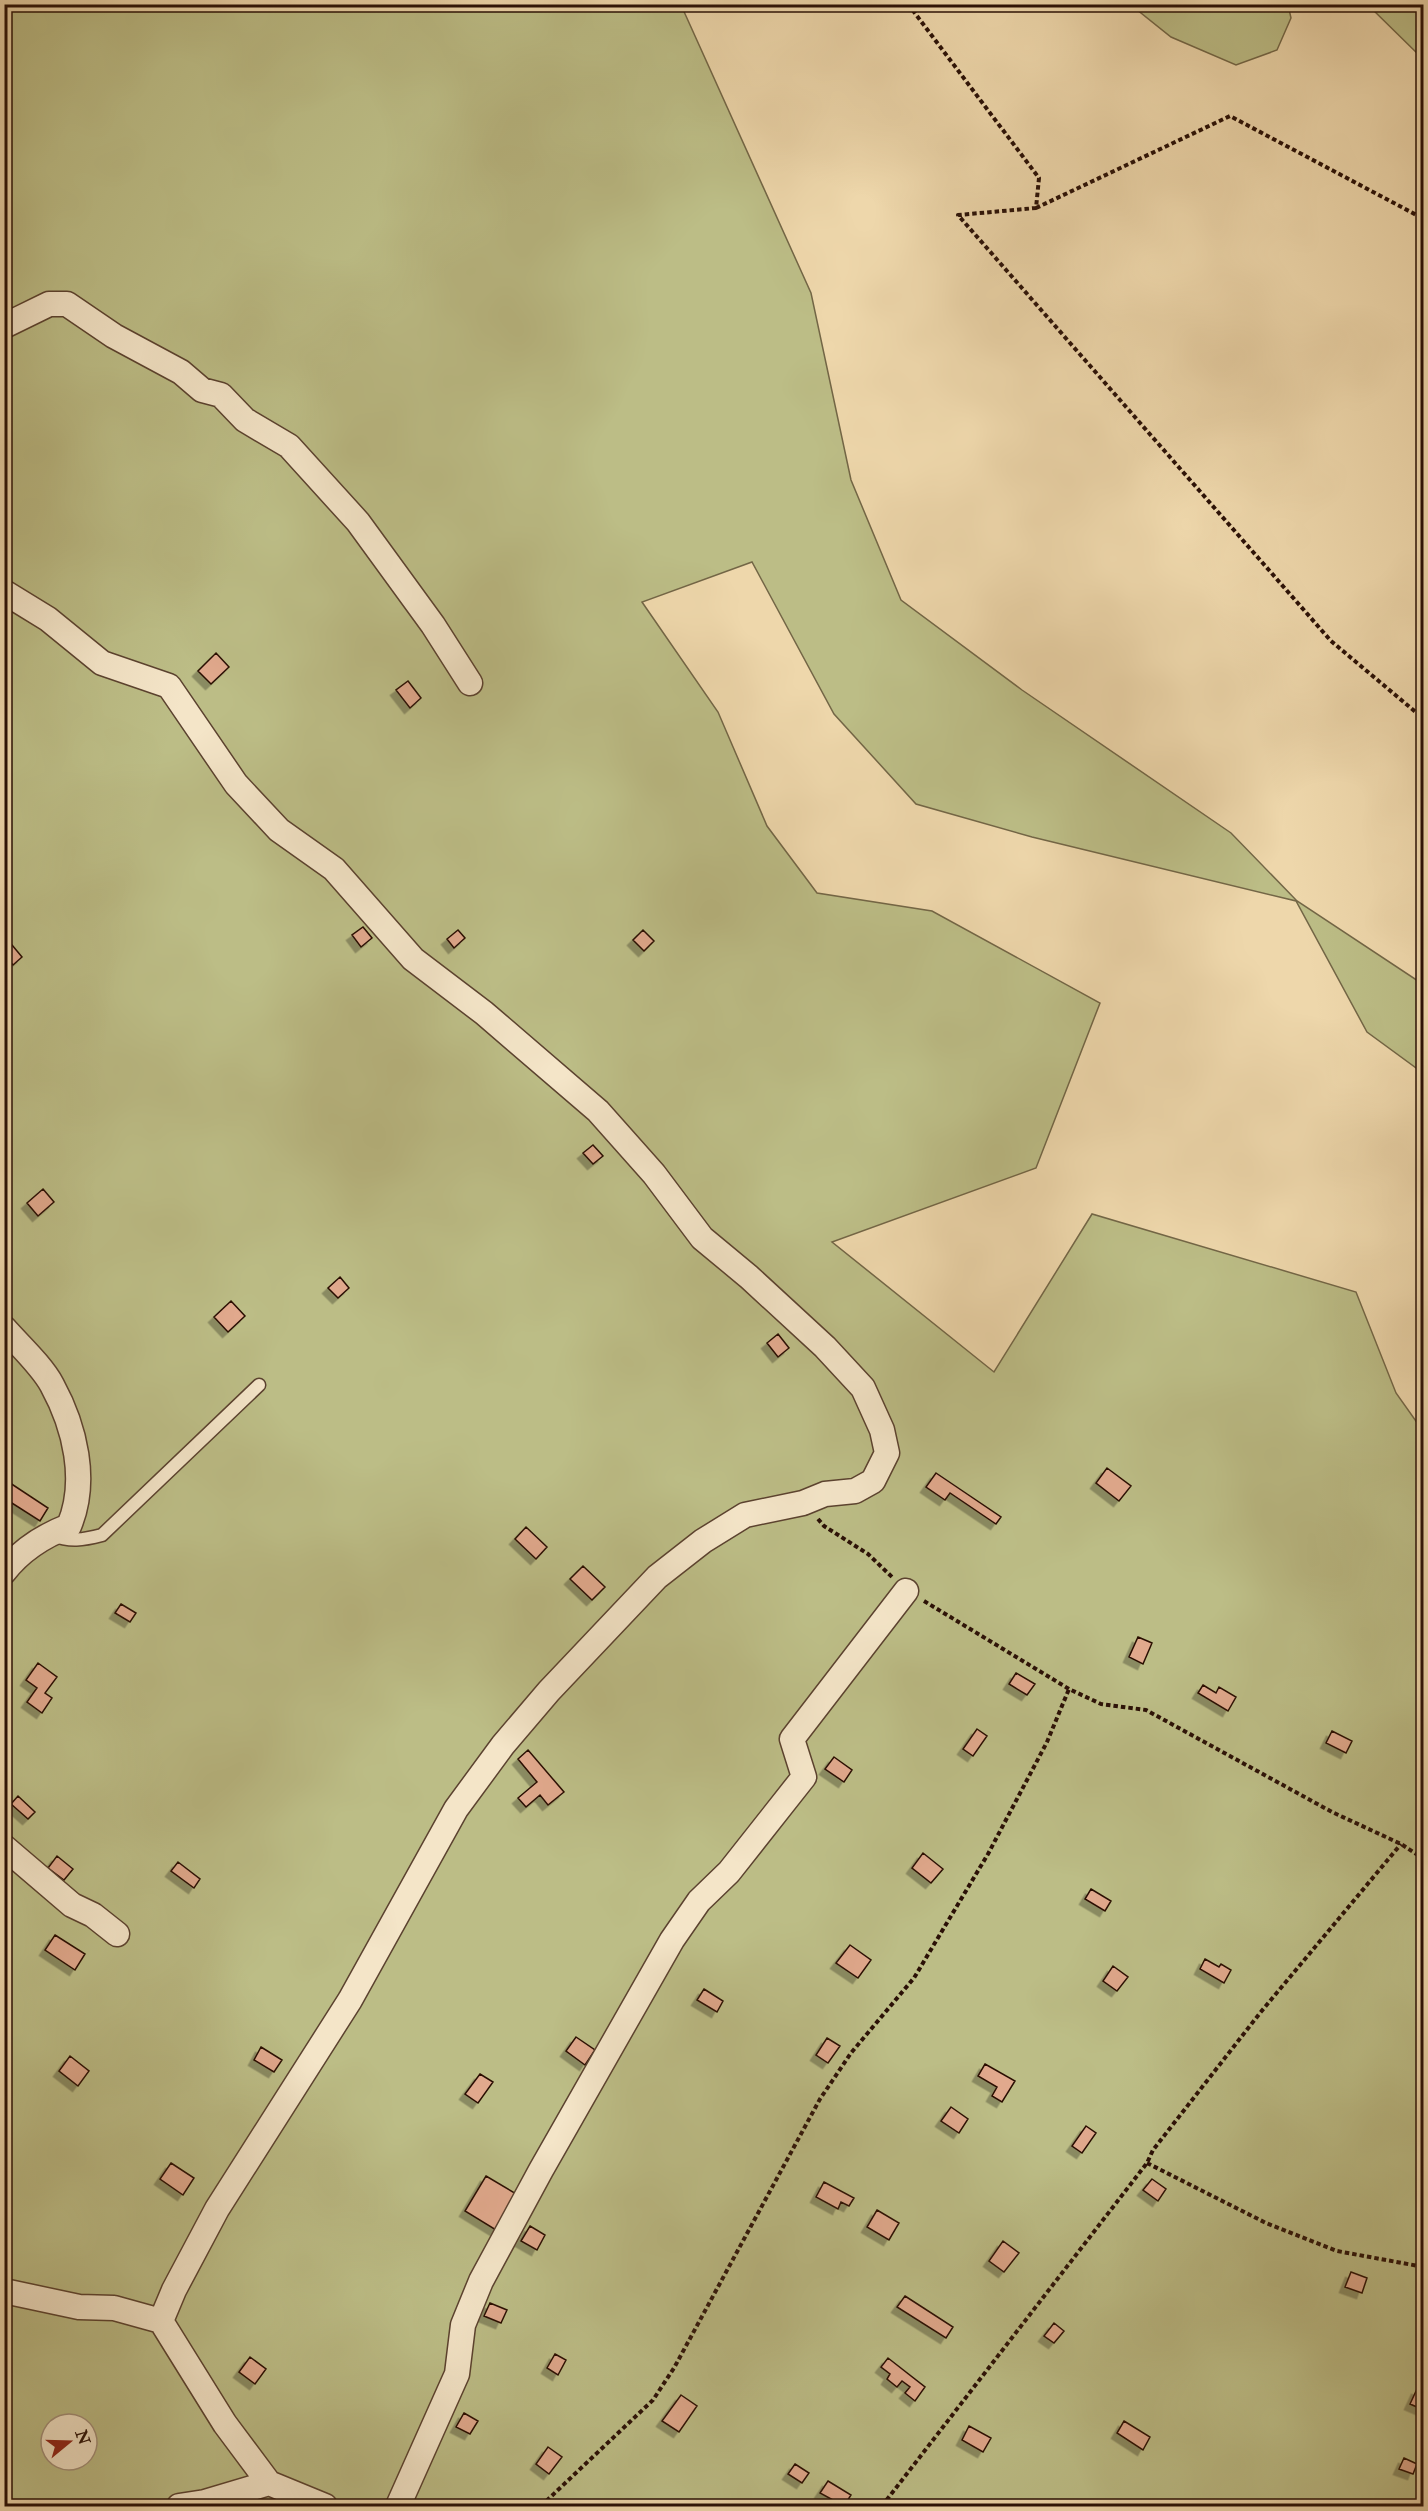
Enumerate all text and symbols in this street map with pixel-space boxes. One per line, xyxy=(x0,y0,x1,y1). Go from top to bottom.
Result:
north arrow xyxy=(39,2412,99,2472)
text: N xyxy=(70,2426,94,2448)

